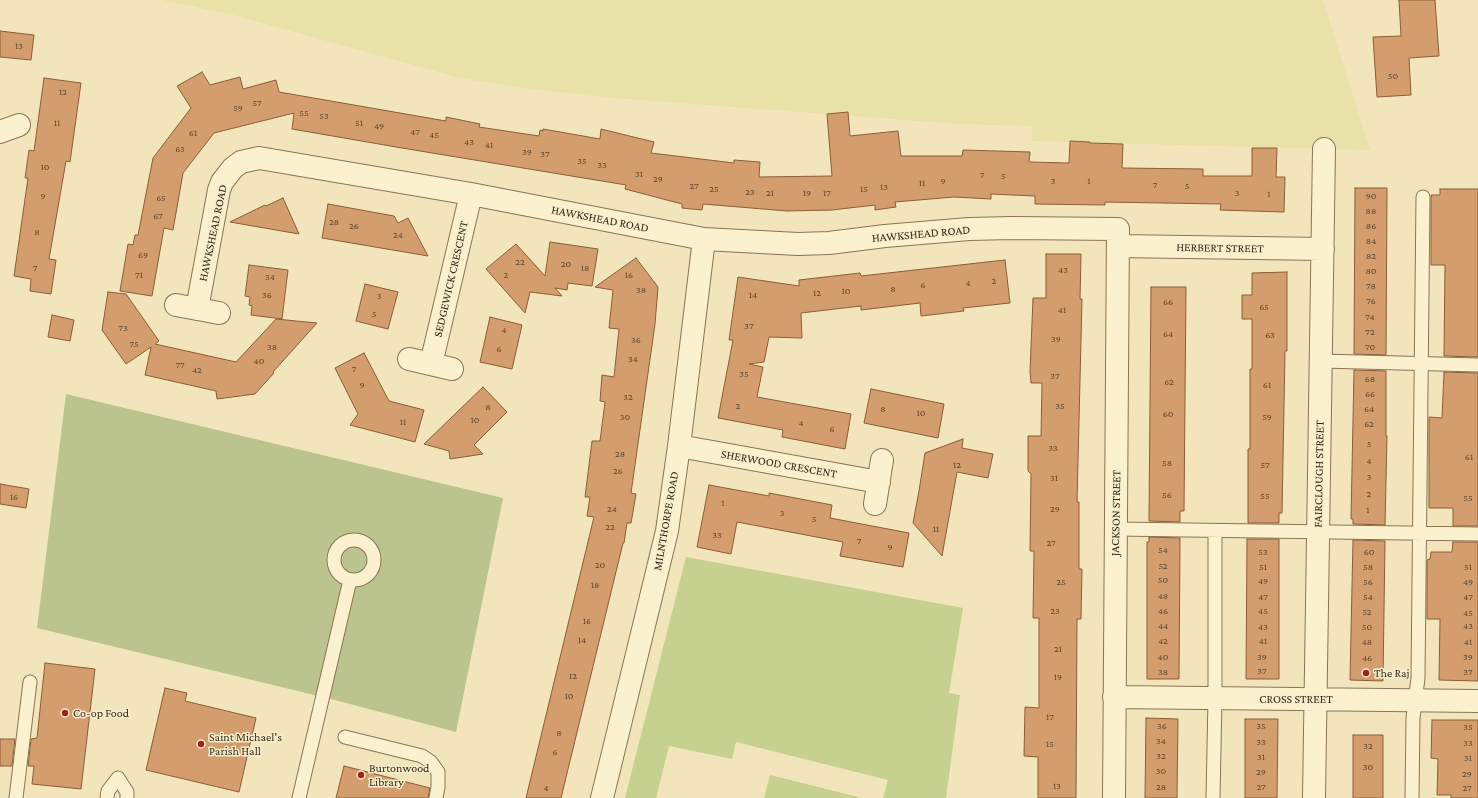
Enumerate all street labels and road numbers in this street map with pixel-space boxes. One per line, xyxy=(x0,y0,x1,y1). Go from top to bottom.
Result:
street label: HAWKSHEAD ROAD xyxy=(196,183,230,283)
street label: HAWKSHEAD ROAD xyxy=(550,203,650,235)
street label: SEDGEWICK CRESCENT xyxy=(431,220,471,338)
street label: HAWKSHEAD ROAD xyxy=(871,223,971,245)
street label: HERBERT STREET xyxy=(1176,240,1264,256)
street label: FAIRCLOUGH STREET xyxy=(1311,420,1327,528)
street label: SHERWOOD CRESCENT xyxy=(720,447,838,481)
street label: MILNTHORPE ROAD xyxy=(650,470,682,572)
street label: JACKSON STREET xyxy=(1108,470,1124,556)
street label: CROSS STREET xyxy=(1259,692,1333,706)

